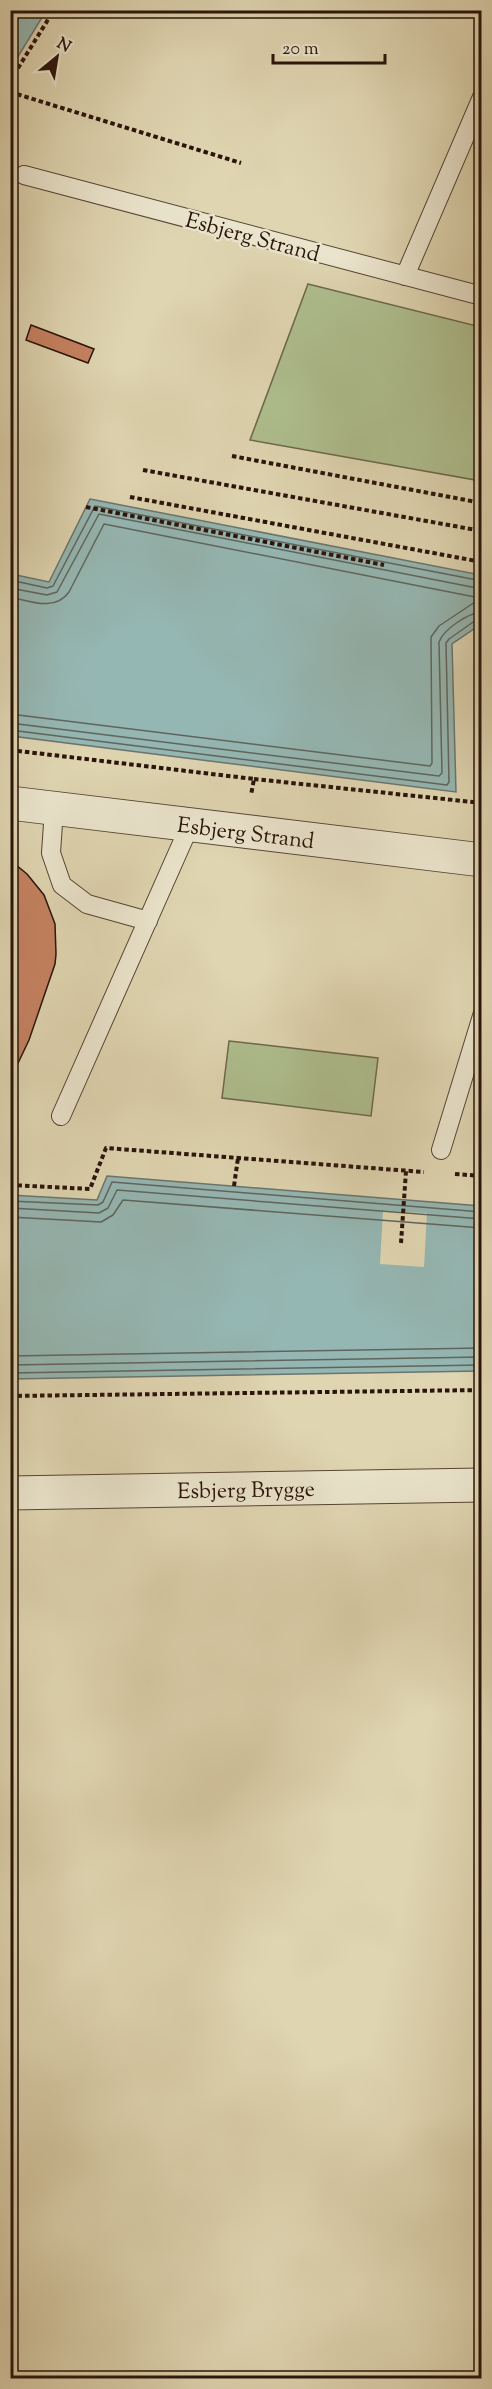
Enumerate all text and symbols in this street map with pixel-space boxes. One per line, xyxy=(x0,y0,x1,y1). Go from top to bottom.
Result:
north arrow xyxy=(27,27,87,87)
scale bar xyxy=(273,27,386,65)
text: N xyxy=(52,33,75,59)
text: 20 m xyxy=(282,37,319,63)
street label: Esbjerg Strand xyxy=(181,206,323,272)
street label: Esbjerg Strand xyxy=(175,811,316,859)
street label: Esbjerg Brygge xyxy=(177,1475,315,1509)

